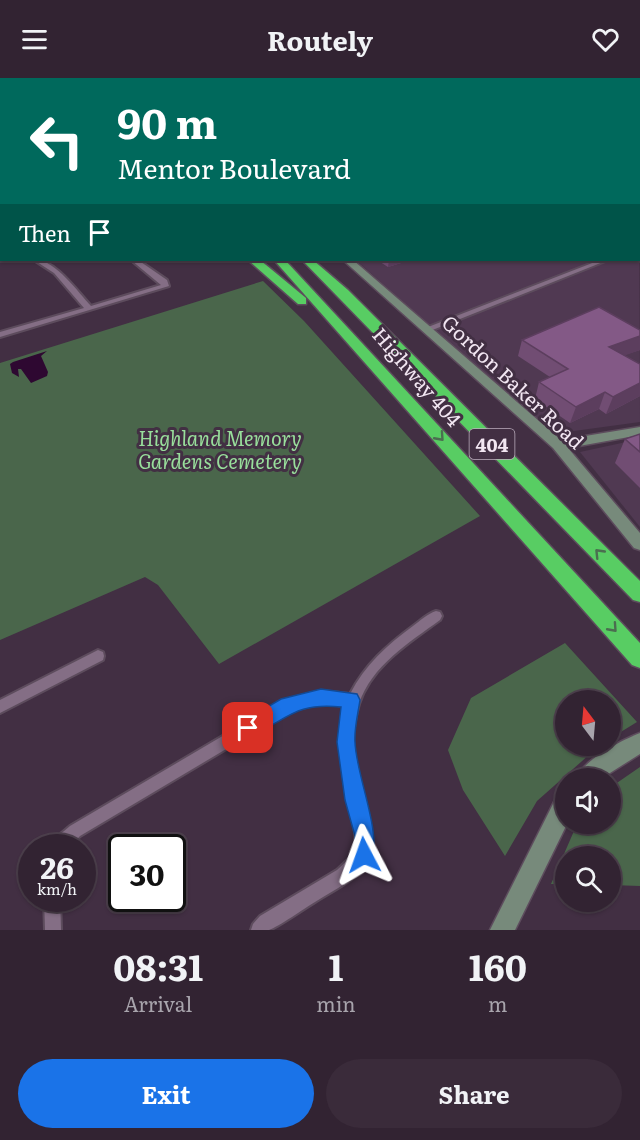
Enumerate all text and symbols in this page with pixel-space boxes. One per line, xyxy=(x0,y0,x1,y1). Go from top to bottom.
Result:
text: Routely xyxy=(267,19,373,59)
icon: menu xyxy=(18,23,51,56)
icon: heart xyxy=(589,23,622,56)
text: 90 m xyxy=(117,90,217,152)
icon: left xyxy=(18,102,96,180)
text: Mentor Boulevard xyxy=(117,147,351,187)
text: Then xyxy=(18,216,71,249)
icon: arrive xyxy=(83,216,116,249)
street label: Gordon Baker Road xyxy=(436,307,592,455)
street label: Highway 404 xyxy=(366,320,470,432)
park label: Highland Memory Gardens Cemetery xyxy=(138,422,302,475)
road number: 404 xyxy=(470,429,514,459)
one-way arrow xyxy=(433,431,444,441)
one-way arrow xyxy=(595,549,606,559)
one-way arrow xyxy=(606,622,617,632)
north arrow xyxy=(555,690,621,756)
map controls xyxy=(555,690,621,912)
pin xyxy=(222,702,273,753)
icon: arrive xyxy=(231,711,264,744)
button: sound xyxy=(555,768,621,834)
position arrow xyxy=(332,823,396,887)
speed limit sign: 30 xyxy=(108,834,186,912)
text: 26 xyxy=(40,844,74,888)
button: search xyxy=(555,846,621,912)
text: km/h xyxy=(37,877,77,900)
text: 08:31 xyxy=(113,939,203,992)
text: 1 xyxy=(328,939,343,992)
text: 160 xyxy=(469,939,527,992)
text: Arrival xyxy=(124,988,192,1018)
text: min xyxy=(316,988,356,1018)
text: m xyxy=(488,988,507,1018)
button: Exit xyxy=(18,1059,314,1128)
button: Share xyxy=(326,1059,622,1128)

